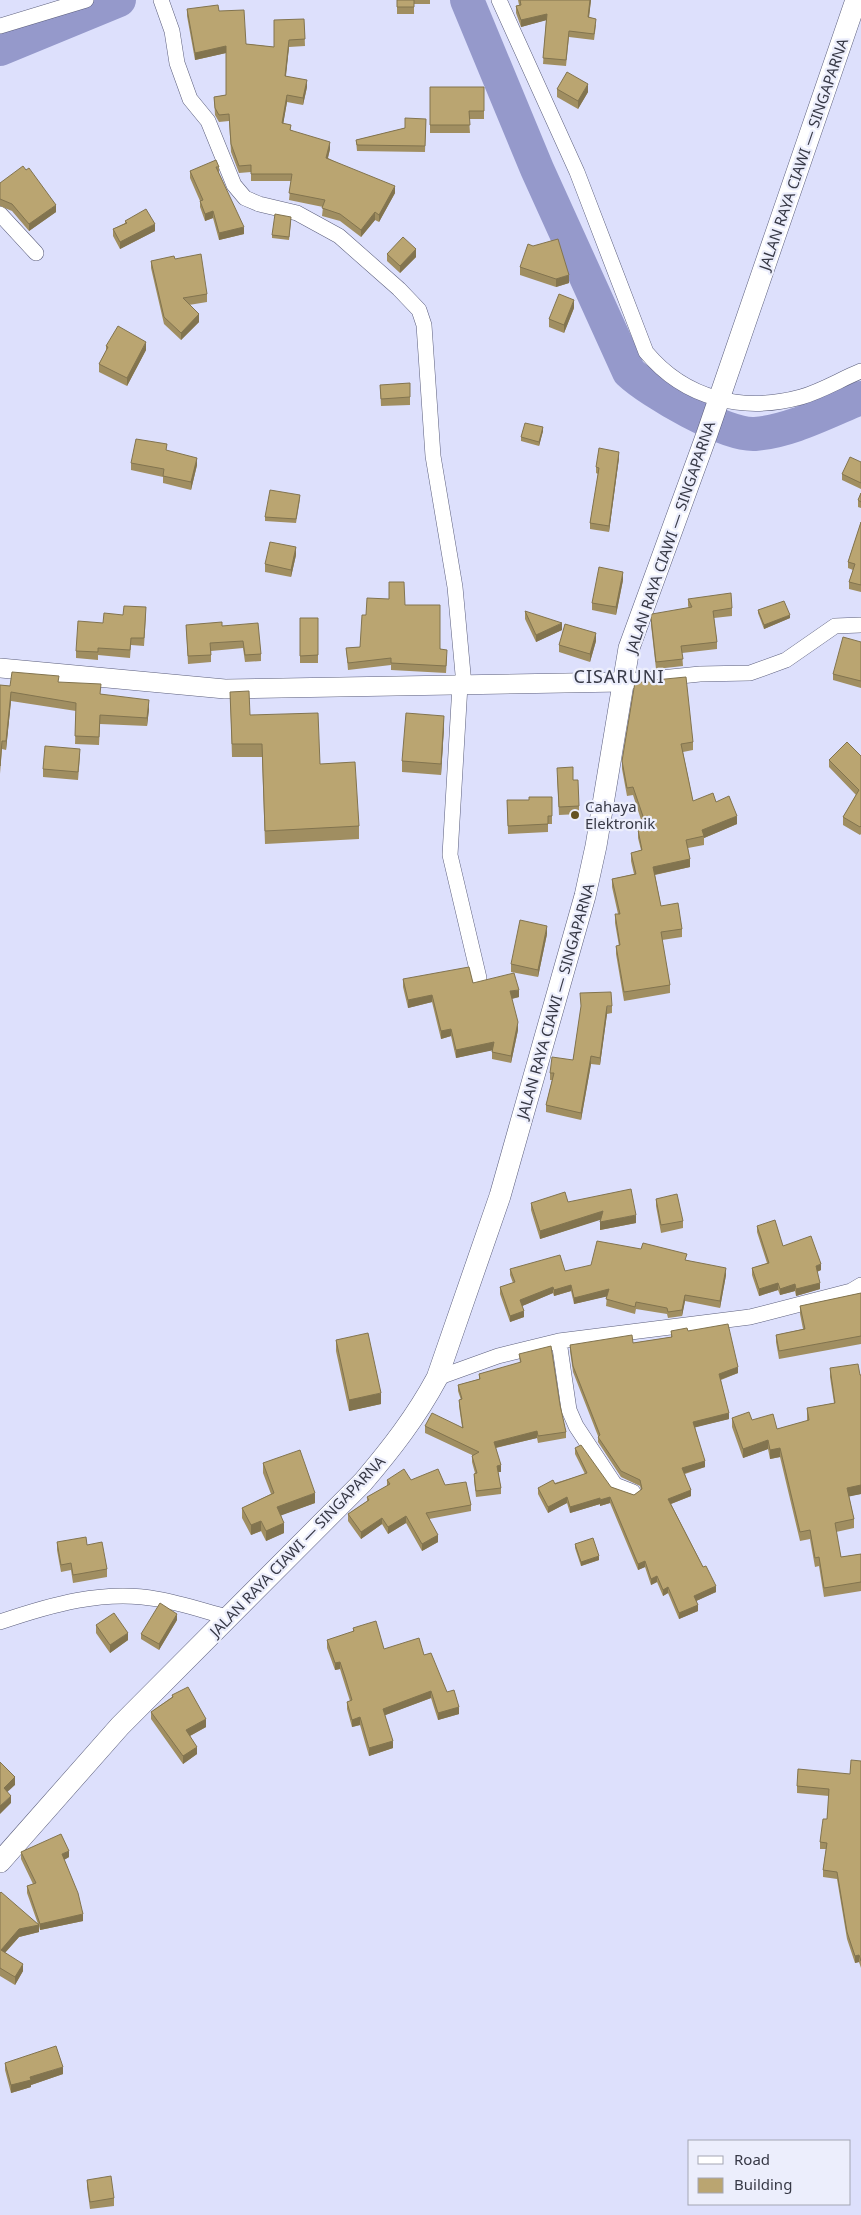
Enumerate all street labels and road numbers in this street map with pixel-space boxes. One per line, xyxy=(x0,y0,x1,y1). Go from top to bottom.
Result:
street label: JALAN RAYA CIAWI — SINGAPARNA xyxy=(753,35,852,275)
street label: JALAN RAYA CIAWI — SINGAPARNA xyxy=(620,418,719,658)
street label: JALAN RAYA CIAWI — SINGAPARNA xyxy=(511,880,598,1123)
street label: JALAN RAYA CIAWI — SINGAPARNA xyxy=(204,1451,389,1642)

